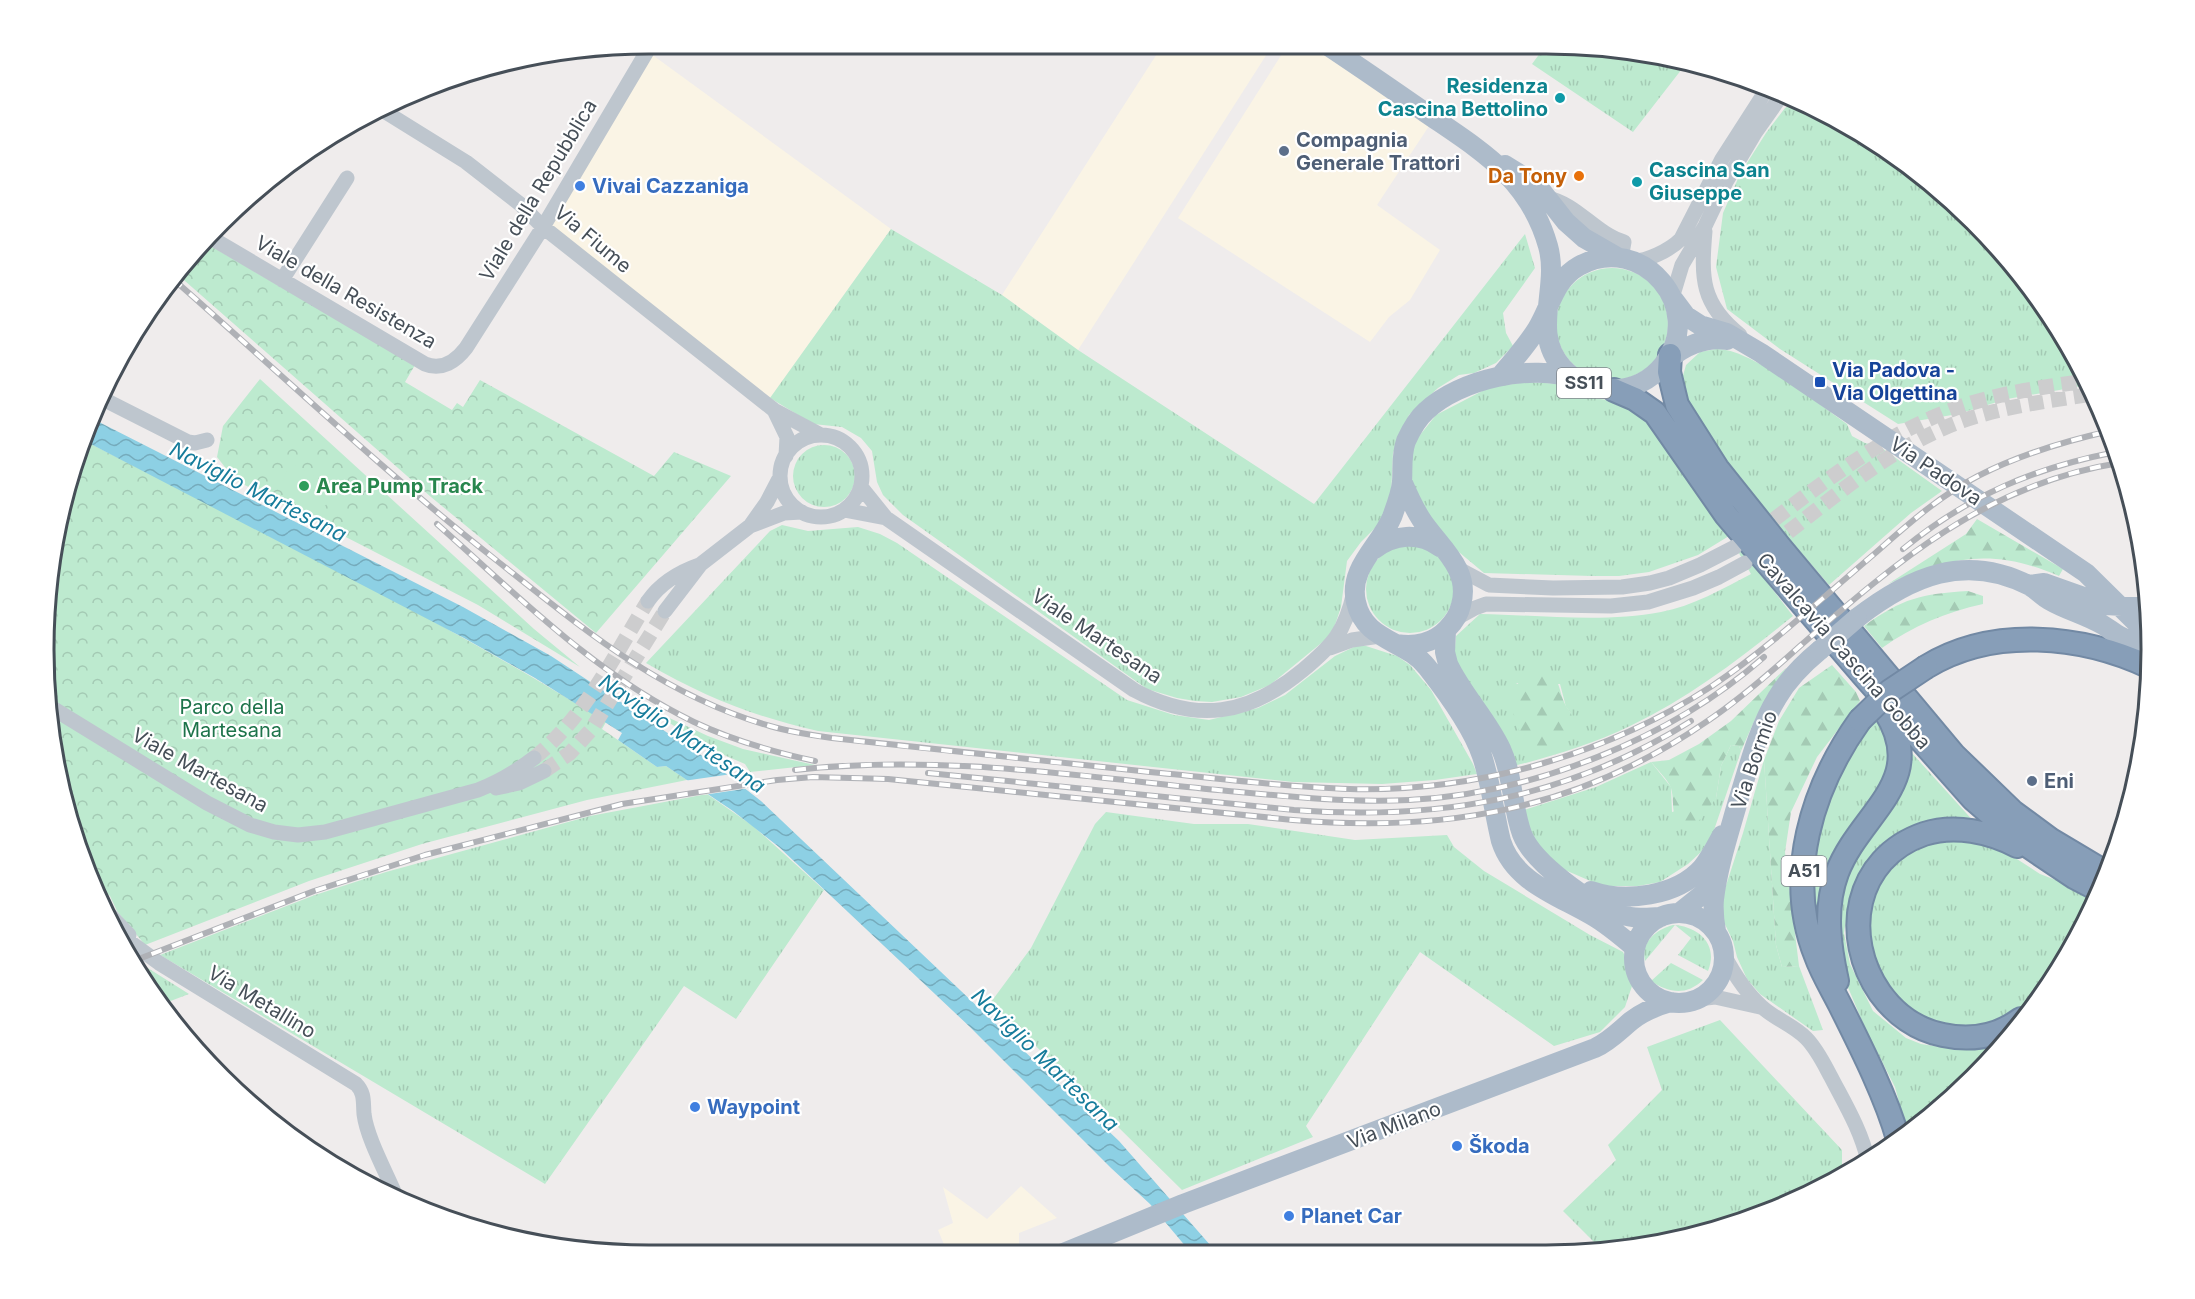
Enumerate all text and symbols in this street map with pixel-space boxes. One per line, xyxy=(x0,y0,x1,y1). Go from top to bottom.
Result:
place label: Residenza Cascina Bettolino xyxy=(1378,74,1548,121)
marker: Residenza Cascina Bettolino xyxy=(1553,91,1567,105)
street label: Viale della Repubblica xyxy=(474,95,602,285)
place label: Compagnia Generale Trattori xyxy=(1296,128,1460,175)
marker: Compagnia Generale Trattori xyxy=(1277,144,1291,158)
place label: Cascina San Giuseppe xyxy=(1649,158,1770,205)
place label: Da Tony xyxy=(1488,164,1567,188)
marker: Da Tony xyxy=(1572,169,1586,183)
place label: Vivai Cazzaniga xyxy=(592,174,749,198)
marker: Cascina San Giuseppe xyxy=(1630,175,1644,189)
marker: Vivai Cazzaniga xyxy=(573,179,587,193)
street label: Via Fiume xyxy=(550,200,636,278)
street label: Viale della Resistenza xyxy=(251,230,441,354)
place label: Via Padova - Via Olgettina xyxy=(1832,358,1958,405)
road number: SS11 xyxy=(1557,368,1611,398)
marker: Via Padova - Via Olgettina xyxy=(1813,375,1827,389)
street label: Via Padova xyxy=(1885,431,1987,511)
water label: Naviglio Martesana xyxy=(166,436,351,547)
place label: Area Pump Track xyxy=(316,474,484,498)
marker: Area Pump Track xyxy=(297,479,311,493)
street label: Cavalcavia Cascina Gobba xyxy=(1752,548,1936,754)
street label: Viale Martesana xyxy=(1027,584,1167,688)
water label: Naviglio Martesana xyxy=(594,669,770,799)
park label: Parco della Martesana xyxy=(179,695,285,742)
street label: Via Bormio xyxy=(1726,708,1782,812)
street label: Viale Martesana xyxy=(128,723,272,817)
place label: Eni xyxy=(2044,769,2074,793)
marker: Eni xyxy=(2025,774,2039,788)
road number: A51 xyxy=(1782,856,1826,886)
street label: Via Metallino xyxy=(204,960,320,1044)
water label: Naviglio Martesana xyxy=(967,983,1124,1136)
place label: Waypoint xyxy=(707,1095,800,1119)
street label: Via Milano xyxy=(1344,1096,1444,1154)
marker: Waypoint xyxy=(688,1100,702,1114)
place label: Škoda xyxy=(1469,1134,1530,1158)
marker: Škoda xyxy=(1450,1139,1464,1153)
place label: Planet Car xyxy=(1301,1204,1402,1228)
marker: Planet Car xyxy=(1282,1209,1296,1223)

